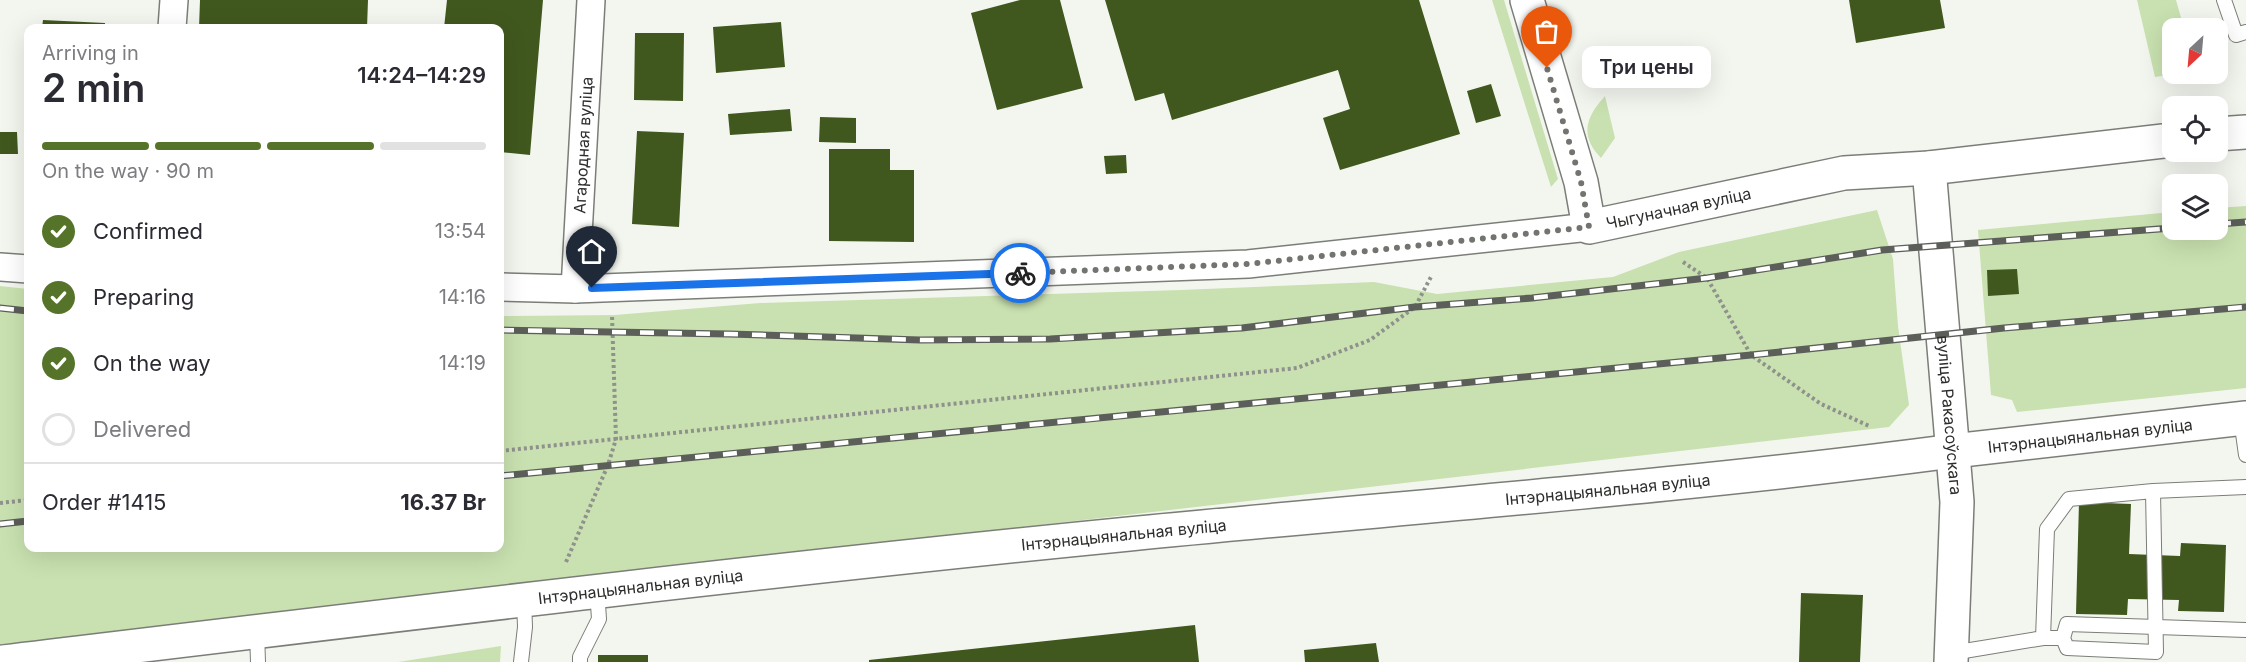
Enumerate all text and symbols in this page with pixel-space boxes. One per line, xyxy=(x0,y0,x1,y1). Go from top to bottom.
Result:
pin xyxy=(1521,6,1572,68)
icon: bag xyxy=(1530,15,1563,48)
north arrow xyxy=(2162,18,2228,84)
map controls xyxy=(2162,18,2228,240)
text: Arriving in xyxy=(42,41,139,65)
callout: Три цены xyxy=(1583,47,1712,89)
text: Три цены xyxy=(1599,55,1694,79)
text: 14:24–14:29 xyxy=(357,62,486,88)
text: 2 min xyxy=(42,64,145,111)
street label: Агародная вуліца xyxy=(569,76,597,214)
button: locate xyxy=(2162,96,2228,162)
text: On the way · 90 m xyxy=(42,159,214,183)
button: layers xyxy=(2162,174,2228,240)
street label: Чыгуначная вуліца xyxy=(1604,183,1753,233)
icon: check xyxy=(42,215,75,248)
text: Confirmed xyxy=(93,218,203,244)
text: 13:54 xyxy=(435,219,486,243)
pin xyxy=(566,226,617,288)
icon: home xyxy=(575,235,608,268)
courier xyxy=(990,243,1050,303)
icon: bike xyxy=(1004,257,1037,290)
icon: check xyxy=(42,281,75,314)
text: Preparing xyxy=(93,284,194,310)
text: 14:16 xyxy=(439,285,486,309)
street label: вуліца Ракасоўскага xyxy=(1933,334,1966,496)
icon: check xyxy=(42,347,75,380)
text: On the way xyxy=(93,350,211,376)
text: 14:19 xyxy=(439,351,486,375)
street label: Інтэрнацыянальная вуліца xyxy=(1987,414,2194,457)
text: Delivered xyxy=(93,416,191,442)
street label: Інтэрнацыянальная вуліца xyxy=(1504,469,1711,509)
text: Order #1415 xyxy=(42,489,167,515)
text: 16.37 Br xyxy=(400,489,486,515)
street label: Інтэрнацыянальная вуліца xyxy=(1020,515,1227,555)
street label: Інтэрнацыянальная вуліца xyxy=(537,565,744,608)

